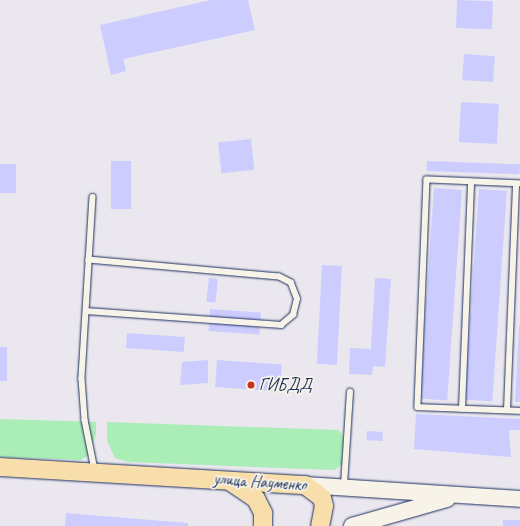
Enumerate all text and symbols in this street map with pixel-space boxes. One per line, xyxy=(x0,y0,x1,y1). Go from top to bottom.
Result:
place label: ГИБДД xyxy=(259,375,312,395)
marker: ГИБДД xyxy=(246,380,256,390)
street label: улица Науменко xyxy=(213,469,307,495)

